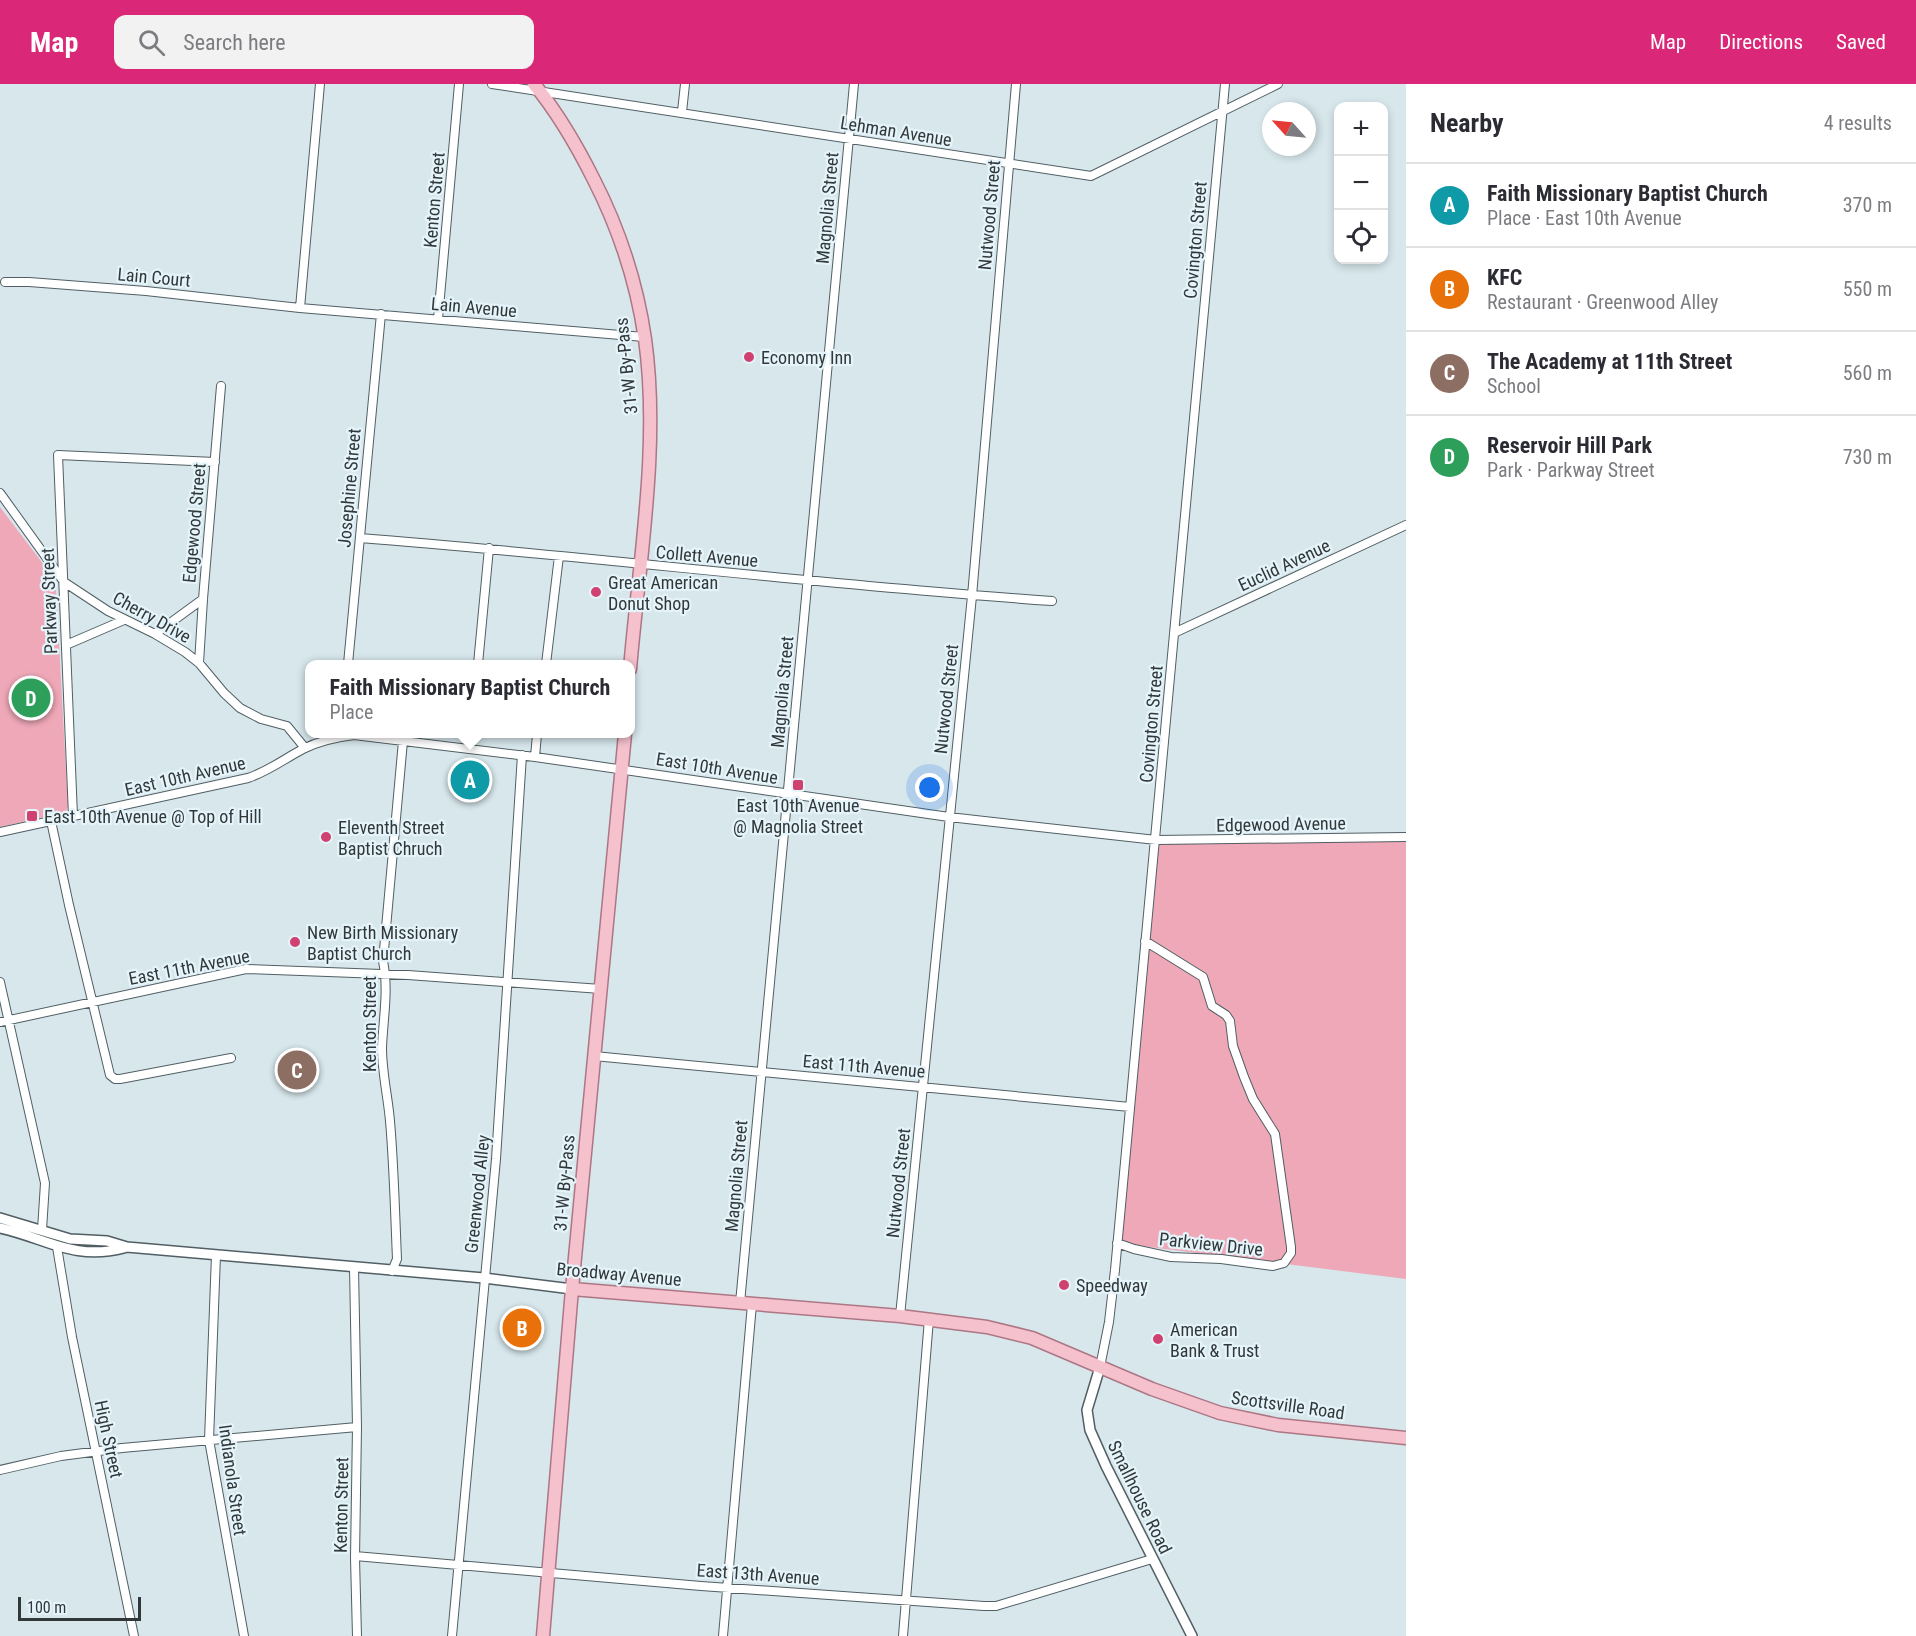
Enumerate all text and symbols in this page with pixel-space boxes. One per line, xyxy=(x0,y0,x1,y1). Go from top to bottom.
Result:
search box xyxy=(114,15,534,69)
text: Map xyxy=(30,26,78,59)
icon: search xyxy=(135,26,168,59)
text: Search here xyxy=(183,30,286,55)
text: Map xyxy=(1650,30,1686,54)
text: Directions xyxy=(1719,30,1803,54)
text: Saved xyxy=(1836,30,1886,54)
north arrow xyxy=(1262,102,1316,156)
map controls xyxy=(1334,102,1388,264)
button: + xyxy=(1334,102,1388,156)
text: Nearby xyxy=(1430,108,1504,138)
text: 4 results xyxy=(1824,111,1892,135)
street label: Lehman Avenue xyxy=(839,112,953,150)
street label: Kenton Street xyxy=(419,151,449,249)
street label: Magnolia Street xyxy=(812,151,842,265)
button: − xyxy=(1334,156,1388,210)
street label: Nutwood Street xyxy=(974,159,1004,271)
street label: Covington Street xyxy=(1179,180,1211,300)
text: Faith Missionary Baptist Church xyxy=(1487,181,1768,206)
text: A xyxy=(1444,193,1455,217)
text: 370 m xyxy=(1843,193,1892,217)
text: Place · East 10th Avenue xyxy=(1487,206,1682,230)
button: locate xyxy=(1334,210,1388,264)
street label: Lain Court xyxy=(117,263,191,291)
text: KFC xyxy=(1487,265,1522,290)
text: B xyxy=(1444,277,1455,301)
text: 550 m xyxy=(1843,277,1892,301)
text: Restaurant · Greenwood Alley xyxy=(1487,290,1718,314)
street label: Lain Avenue xyxy=(430,293,518,321)
street label: 31-W By-Pass xyxy=(610,317,642,415)
place label: Economy Inn xyxy=(761,347,852,368)
text: The Academy at 11th Street xyxy=(1487,349,1732,374)
marker: Economy Inn xyxy=(742,350,756,364)
text: C xyxy=(1444,361,1455,385)
text: 560 m xyxy=(1843,361,1892,385)
text: School xyxy=(1487,374,1541,398)
street label: Josephine Street xyxy=(333,428,365,548)
text: Reservoir Hill Park xyxy=(1487,433,1652,458)
text: D xyxy=(1444,445,1455,469)
text: 730 m xyxy=(1843,445,1892,469)
text: Park · Parkway Street xyxy=(1487,458,1655,482)
street label: Edgewood Street xyxy=(178,462,210,584)
street label: Euclid Avenue xyxy=(1235,535,1333,595)
street label: Collett Avenue xyxy=(655,541,759,571)
street label: Parkway Street xyxy=(37,548,61,654)
place label: Great American Donut Shop xyxy=(608,572,718,614)
marker: Great American Donut Shop xyxy=(589,585,603,599)
street label: Cherry Drive xyxy=(109,587,195,647)
street label: Magnolia Street xyxy=(767,635,797,749)
street label: Nutwood Street xyxy=(930,643,962,755)
popup xyxy=(305,660,635,738)
street label: Covington Street xyxy=(1135,664,1167,784)
text: Faith Missionary Baptist Church xyxy=(330,675,610,700)
pin: D xyxy=(12,676,51,720)
text: Place xyxy=(330,700,373,724)
street label: East 10th Avenue xyxy=(655,748,779,788)
street label: East 10th Avenue xyxy=(123,752,247,800)
pin: A xyxy=(450,758,490,802)
your location xyxy=(915,773,944,802)
marker: East 10th Avenue @ Magnolia Street xyxy=(791,778,805,792)
place label: East 10th Avenue @ Magnolia Street xyxy=(733,795,863,837)
place label: East 10th Avenue @ Top of Hill xyxy=(44,806,262,827)
marker: East 10th Avenue @ Top of Hill xyxy=(25,809,39,823)
street label: Edgewood Avenue xyxy=(1216,812,1346,836)
place label: Eleventh Street Baptist Chruch xyxy=(338,817,444,859)
marker: Eleventh Street Baptist Chruch xyxy=(319,830,333,844)
place label: New Birth Missionary Baptist Church xyxy=(307,922,459,964)
marker: New Birth Missionary Baptist Church xyxy=(288,935,302,949)
street label: East 11th Avenue xyxy=(127,945,251,989)
street label: Kenton Street xyxy=(359,976,380,1072)
pin: C xyxy=(278,1048,316,1092)
street label: East 11th Avenue xyxy=(802,1050,926,1082)
street label: Magnolia Street xyxy=(721,1119,751,1233)
street label: Nutwood Street xyxy=(882,1127,914,1239)
street label: Greenwood Alley xyxy=(460,1133,494,1254)
street label: 31-W By-Pass xyxy=(549,1134,579,1232)
street label: Parkview Drive xyxy=(1158,1228,1264,1260)
street label: Broadway Avenue xyxy=(556,1258,682,1290)
place label: Speedway xyxy=(1076,1275,1148,1296)
marker: Speedway xyxy=(1057,1278,1071,1292)
pin: B xyxy=(502,1306,542,1350)
place label: American Bank & Trust xyxy=(1170,1319,1259,1361)
marker: American Bank & Trust xyxy=(1151,1332,1165,1346)
street label: Scottsville Road xyxy=(1230,1387,1346,1423)
street label: High Street xyxy=(90,1398,128,1480)
street label: Indianola Street xyxy=(215,1423,251,1537)
street label: Smallhouse Road xyxy=(1104,1437,1176,1557)
street label: Kenton Street xyxy=(330,1457,352,1553)
street label: East 13th Avenue xyxy=(696,1559,820,1589)
scale bar xyxy=(18,1594,141,1622)
text: 100 m xyxy=(27,1598,66,1617)

